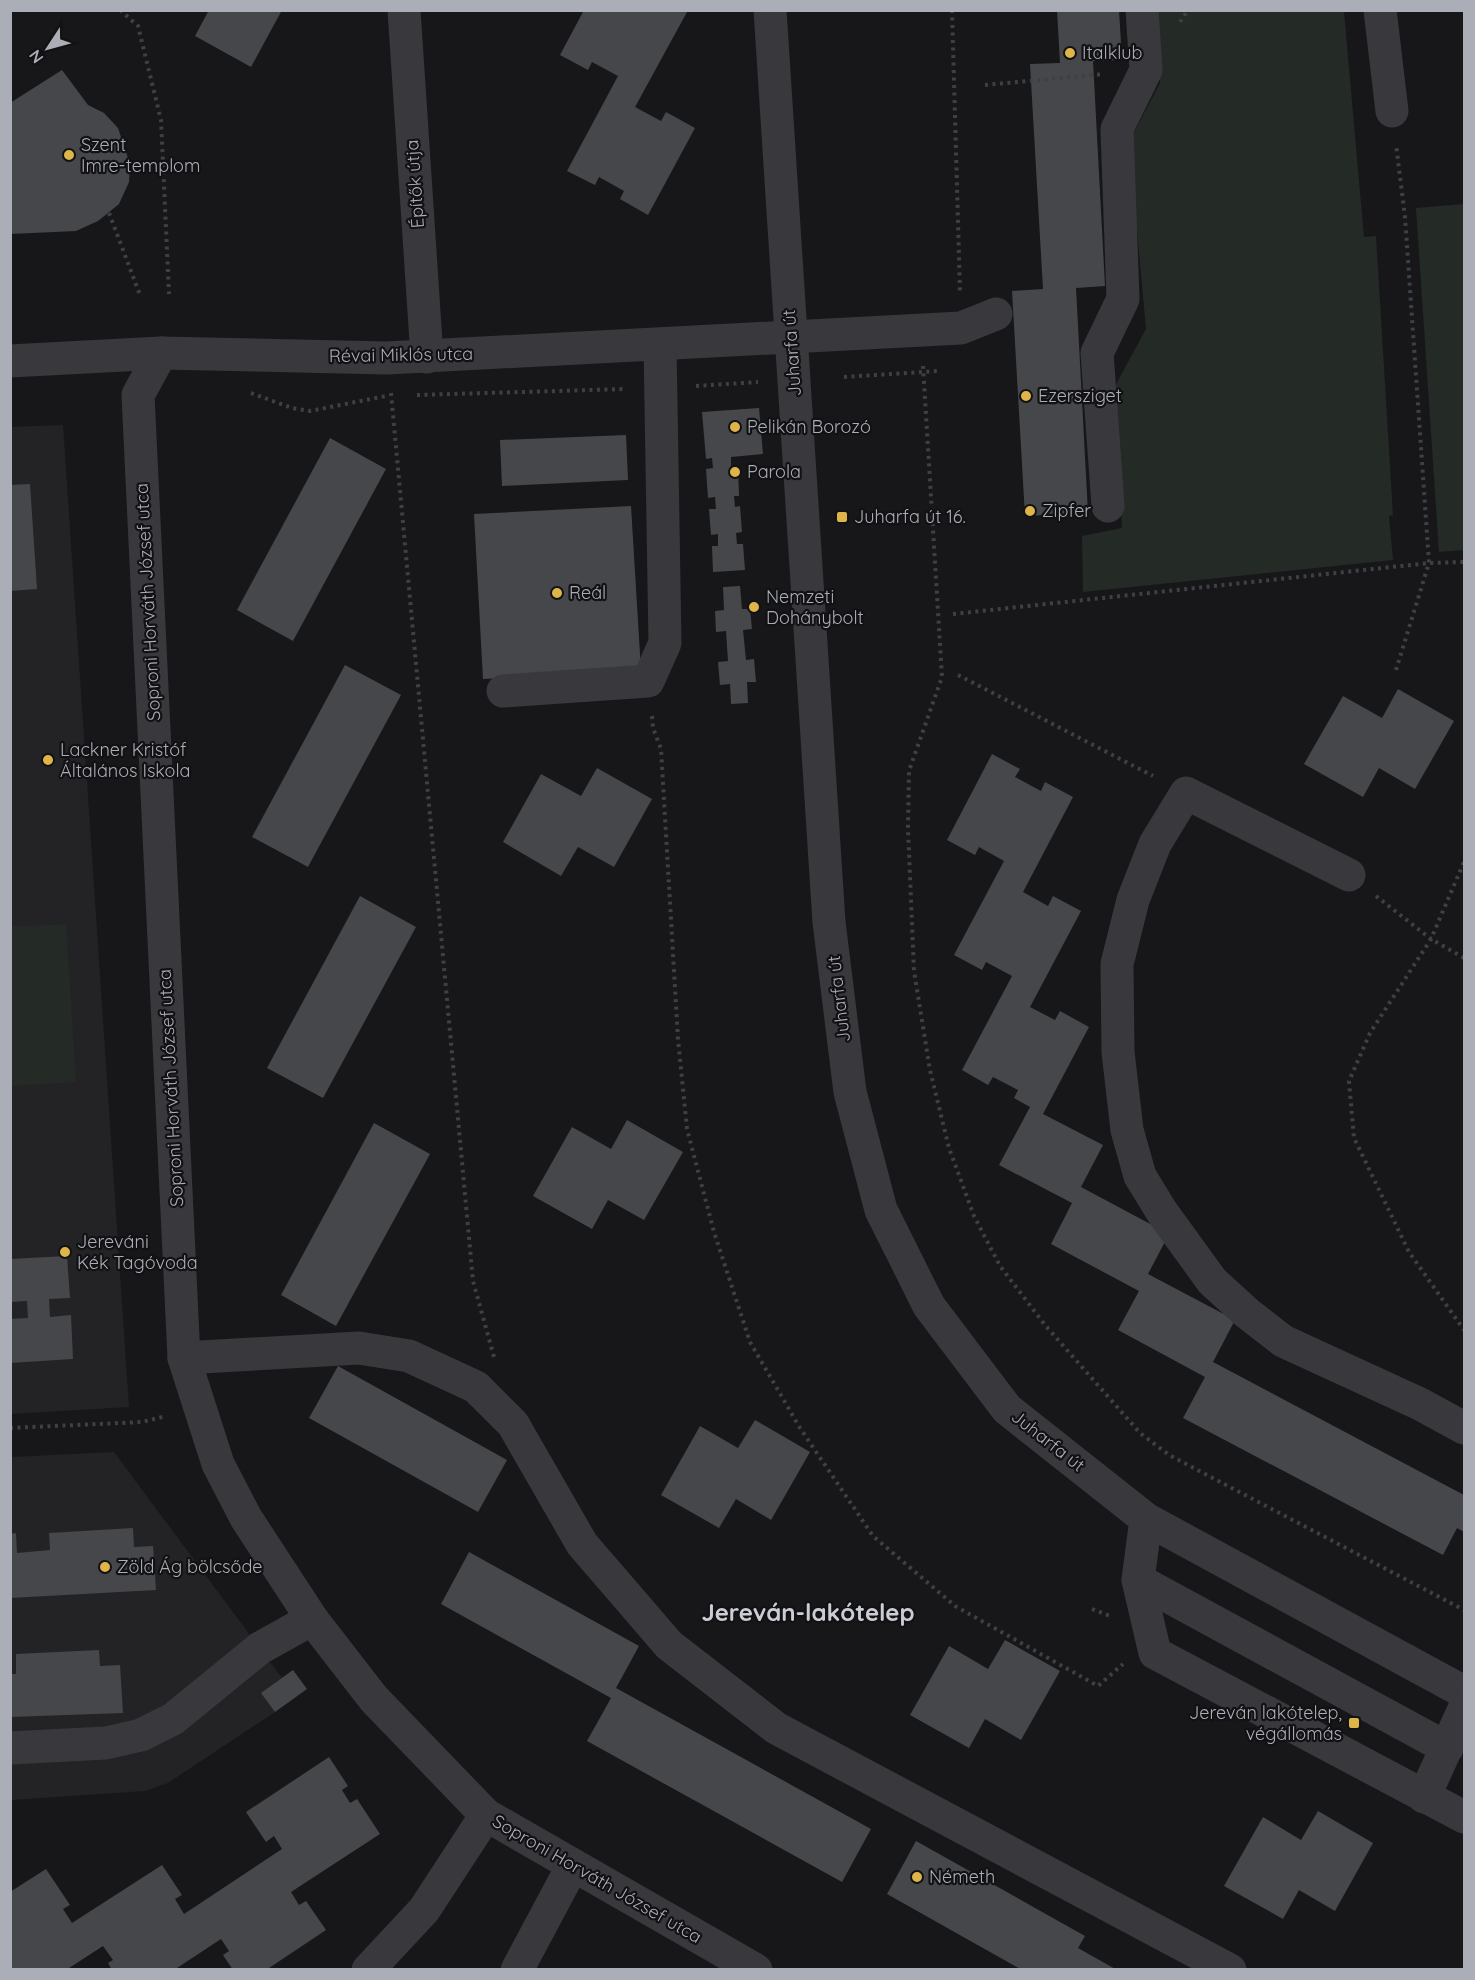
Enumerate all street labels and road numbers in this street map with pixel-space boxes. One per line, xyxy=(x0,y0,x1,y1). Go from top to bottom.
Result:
street label: Építők útja xyxy=(400,139,429,229)
street label: Juharfa út xyxy=(777,309,806,397)
street label: Révai Miklós utca xyxy=(329,342,473,367)
street label: Soproni Horváth József utca xyxy=(130,483,165,721)
street label: Juharfa út xyxy=(822,954,855,1044)
street label: Soproni Horváth József utca xyxy=(153,969,188,1207)
street label: Juharfa út xyxy=(1007,1405,1090,1477)
street label: Soproni Horváth József utca xyxy=(488,1809,706,1948)

